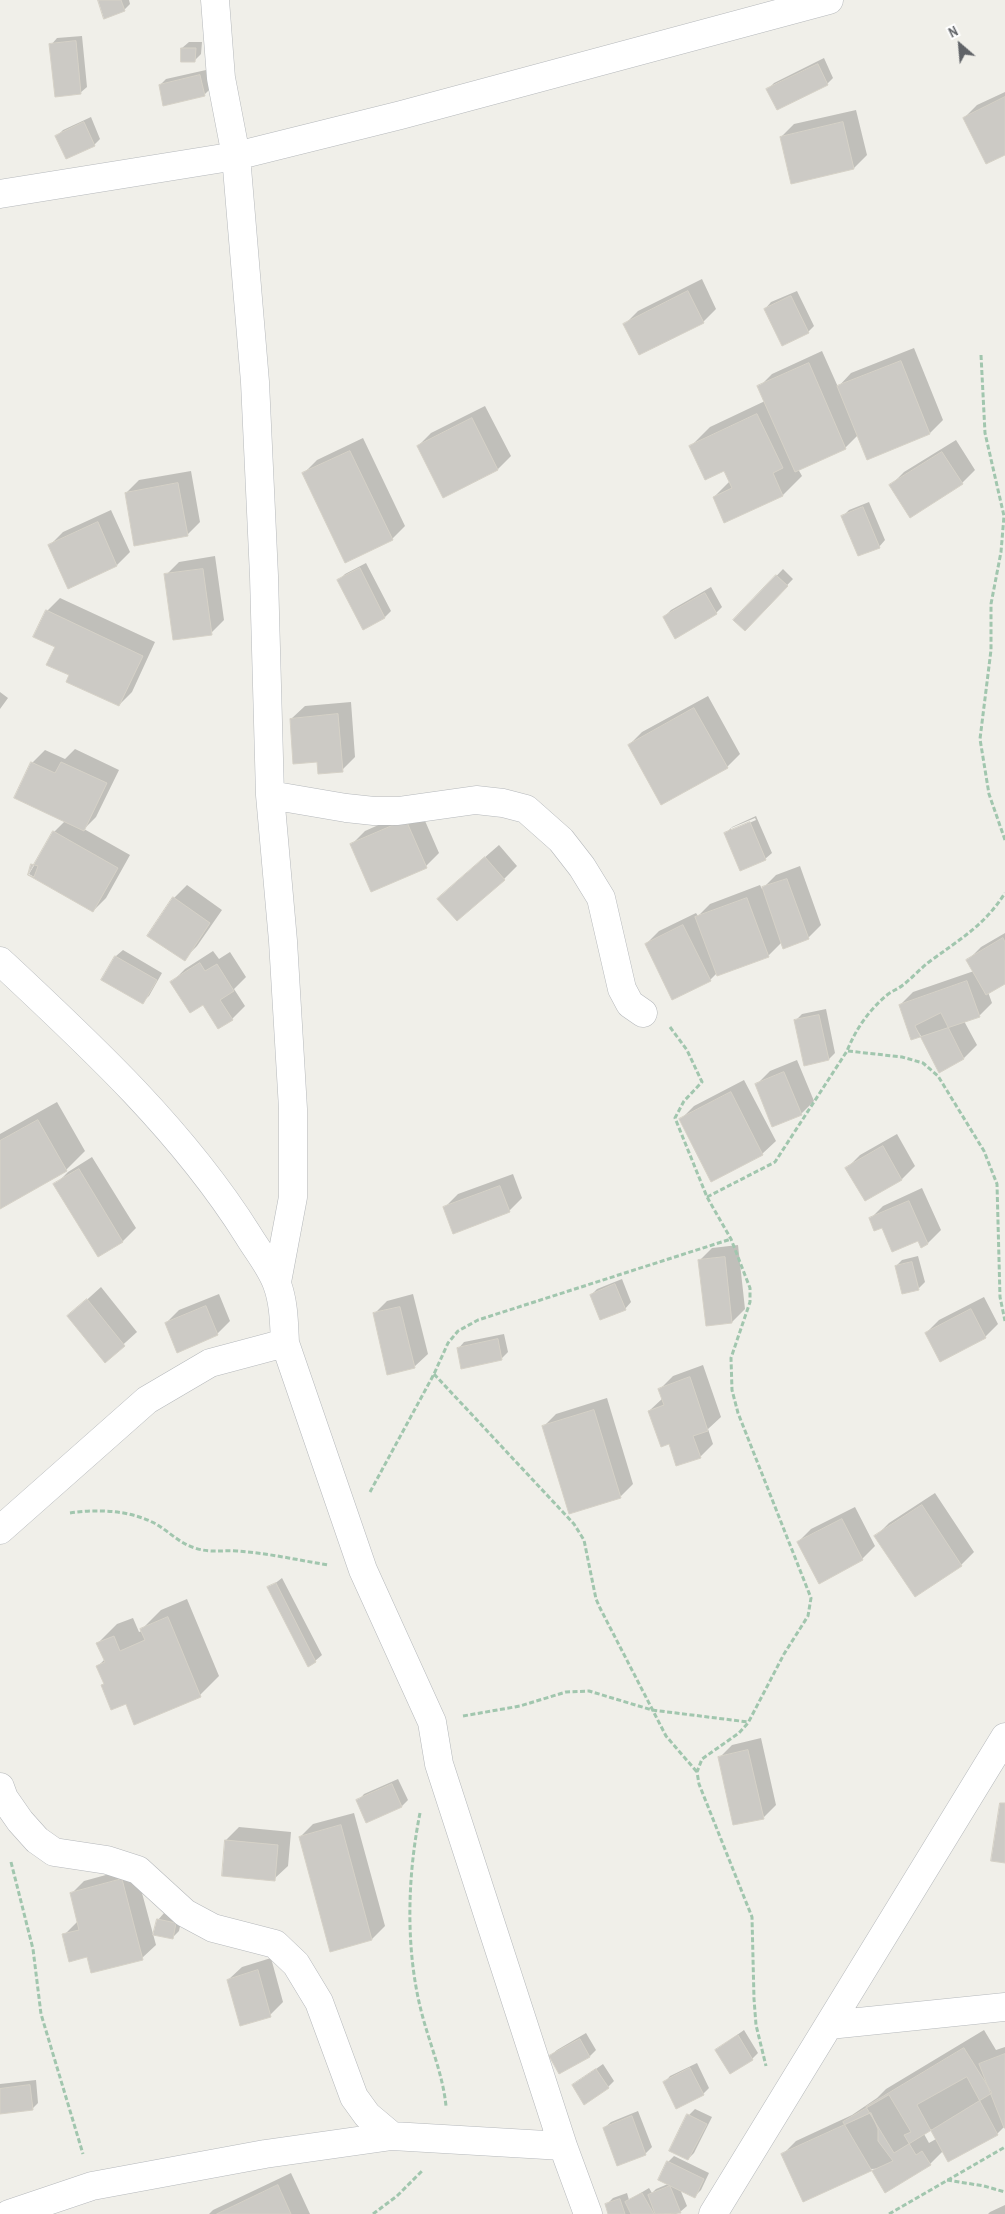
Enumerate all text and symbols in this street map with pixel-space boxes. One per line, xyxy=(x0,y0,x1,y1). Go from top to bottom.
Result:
north arrow xyxy=(935,20,985,70)
text: N xyxy=(945,22,961,42)

